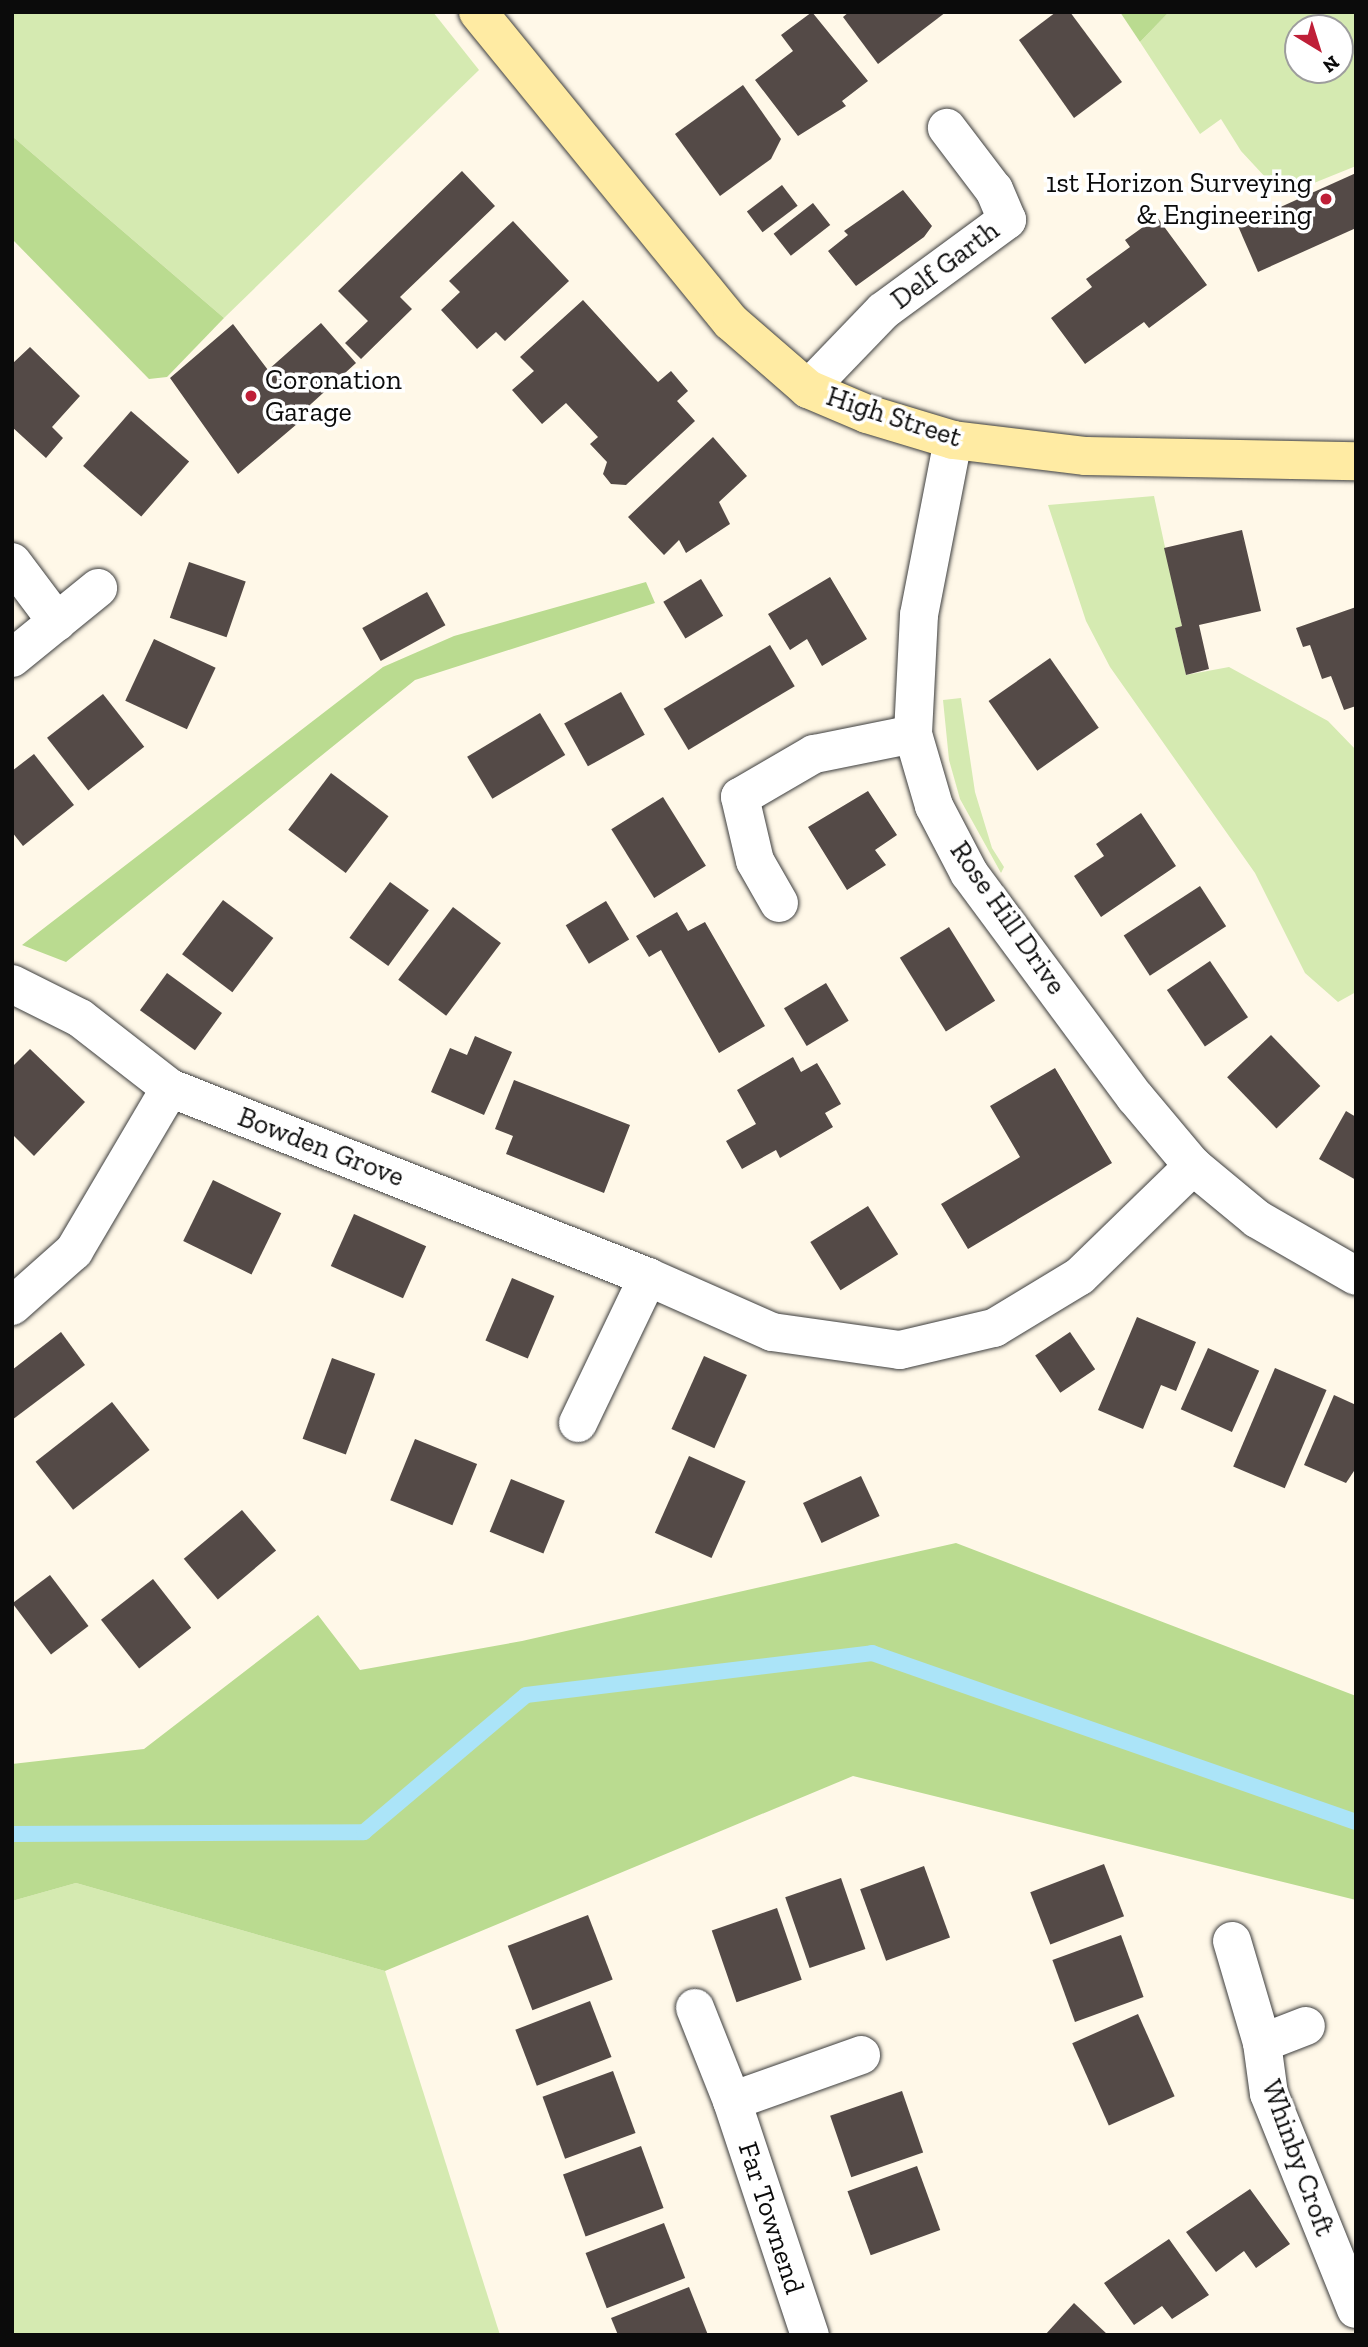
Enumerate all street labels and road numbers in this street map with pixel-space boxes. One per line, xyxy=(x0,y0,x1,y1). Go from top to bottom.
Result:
street label: Delf Garth xyxy=(884,214,1006,316)
street label: High Street xyxy=(822,379,966,455)
street label: Rose Hill Drive xyxy=(943,835,1073,1001)
street label: Bowden Grove xyxy=(233,1100,409,1194)
street label: Whinby Croft xyxy=(1254,2075,1342,2241)
street label: Far Townend xyxy=(731,2137,811,2299)

